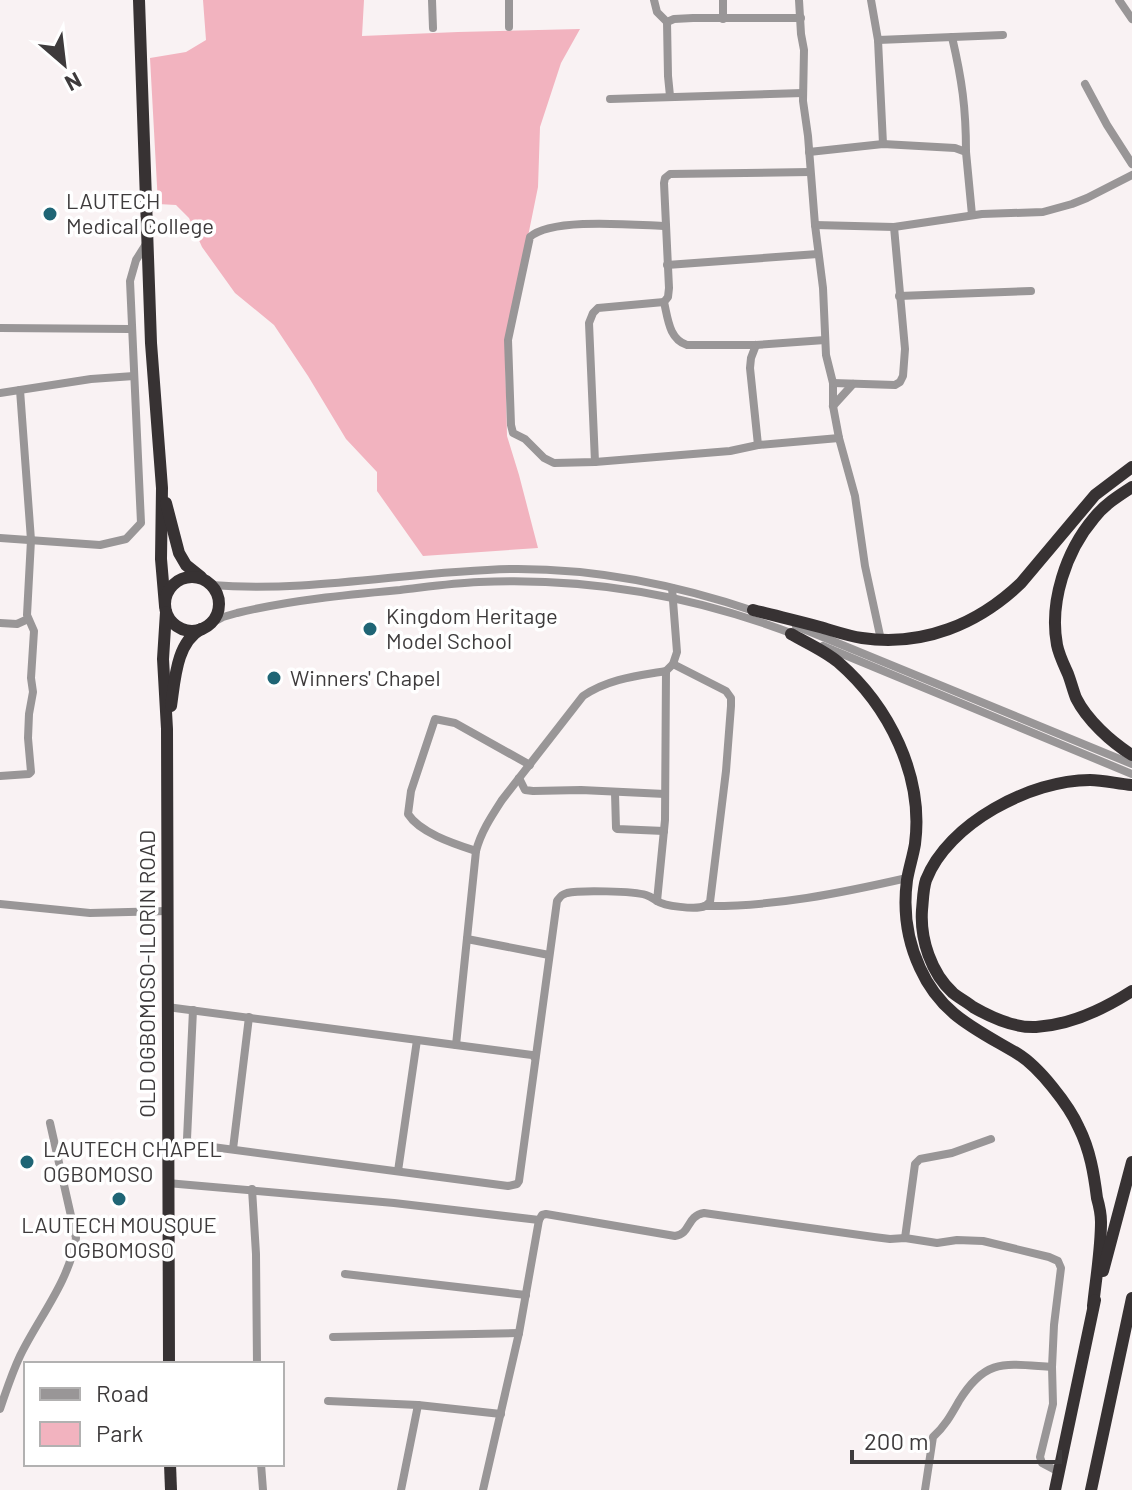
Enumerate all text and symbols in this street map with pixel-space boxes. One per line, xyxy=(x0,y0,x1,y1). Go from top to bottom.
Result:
north arrow xyxy=(24,24,104,104)
text: N xyxy=(61,68,86,97)
place label: LAUTECH Medical College xyxy=(66,187,214,238)
marker: LAUTECH Medical College xyxy=(41,205,59,223)
place label: Kingdom Heritage Model School xyxy=(386,602,558,653)
marker: Kingdom Heritage Model School xyxy=(361,620,379,638)
place label: Winners' Chapel xyxy=(290,664,441,690)
marker: Winners' Chapel xyxy=(265,669,283,687)
street label: OLD OGBOMOSO-ILORIN ROAD xyxy=(133,830,159,1118)
place label: LAUTECH CHAPEL OGBOMOSO xyxy=(43,1135,222,1186)
marker: LAUTECH CHAPEL OGBOMOSO xyxy=(18,1153,36,1171)
marker: LAUTECH MOUSQUE OGBOMOSO xyxy=(110,1190,128,1208)
place label: LAUTECH MOUSQUE OGBOMOSO xyxy=(21,1211,217,1262)
legend xyxy=(24,1362,284,1466)
text: Road xyxy=(96,1378,149,1407)
scale bar xyxy=(852,1414,1060,1464)
text: Park xyxy=(96,1418,143,1447)
text: 200 m xyxy=(864,1426,929,1455)

